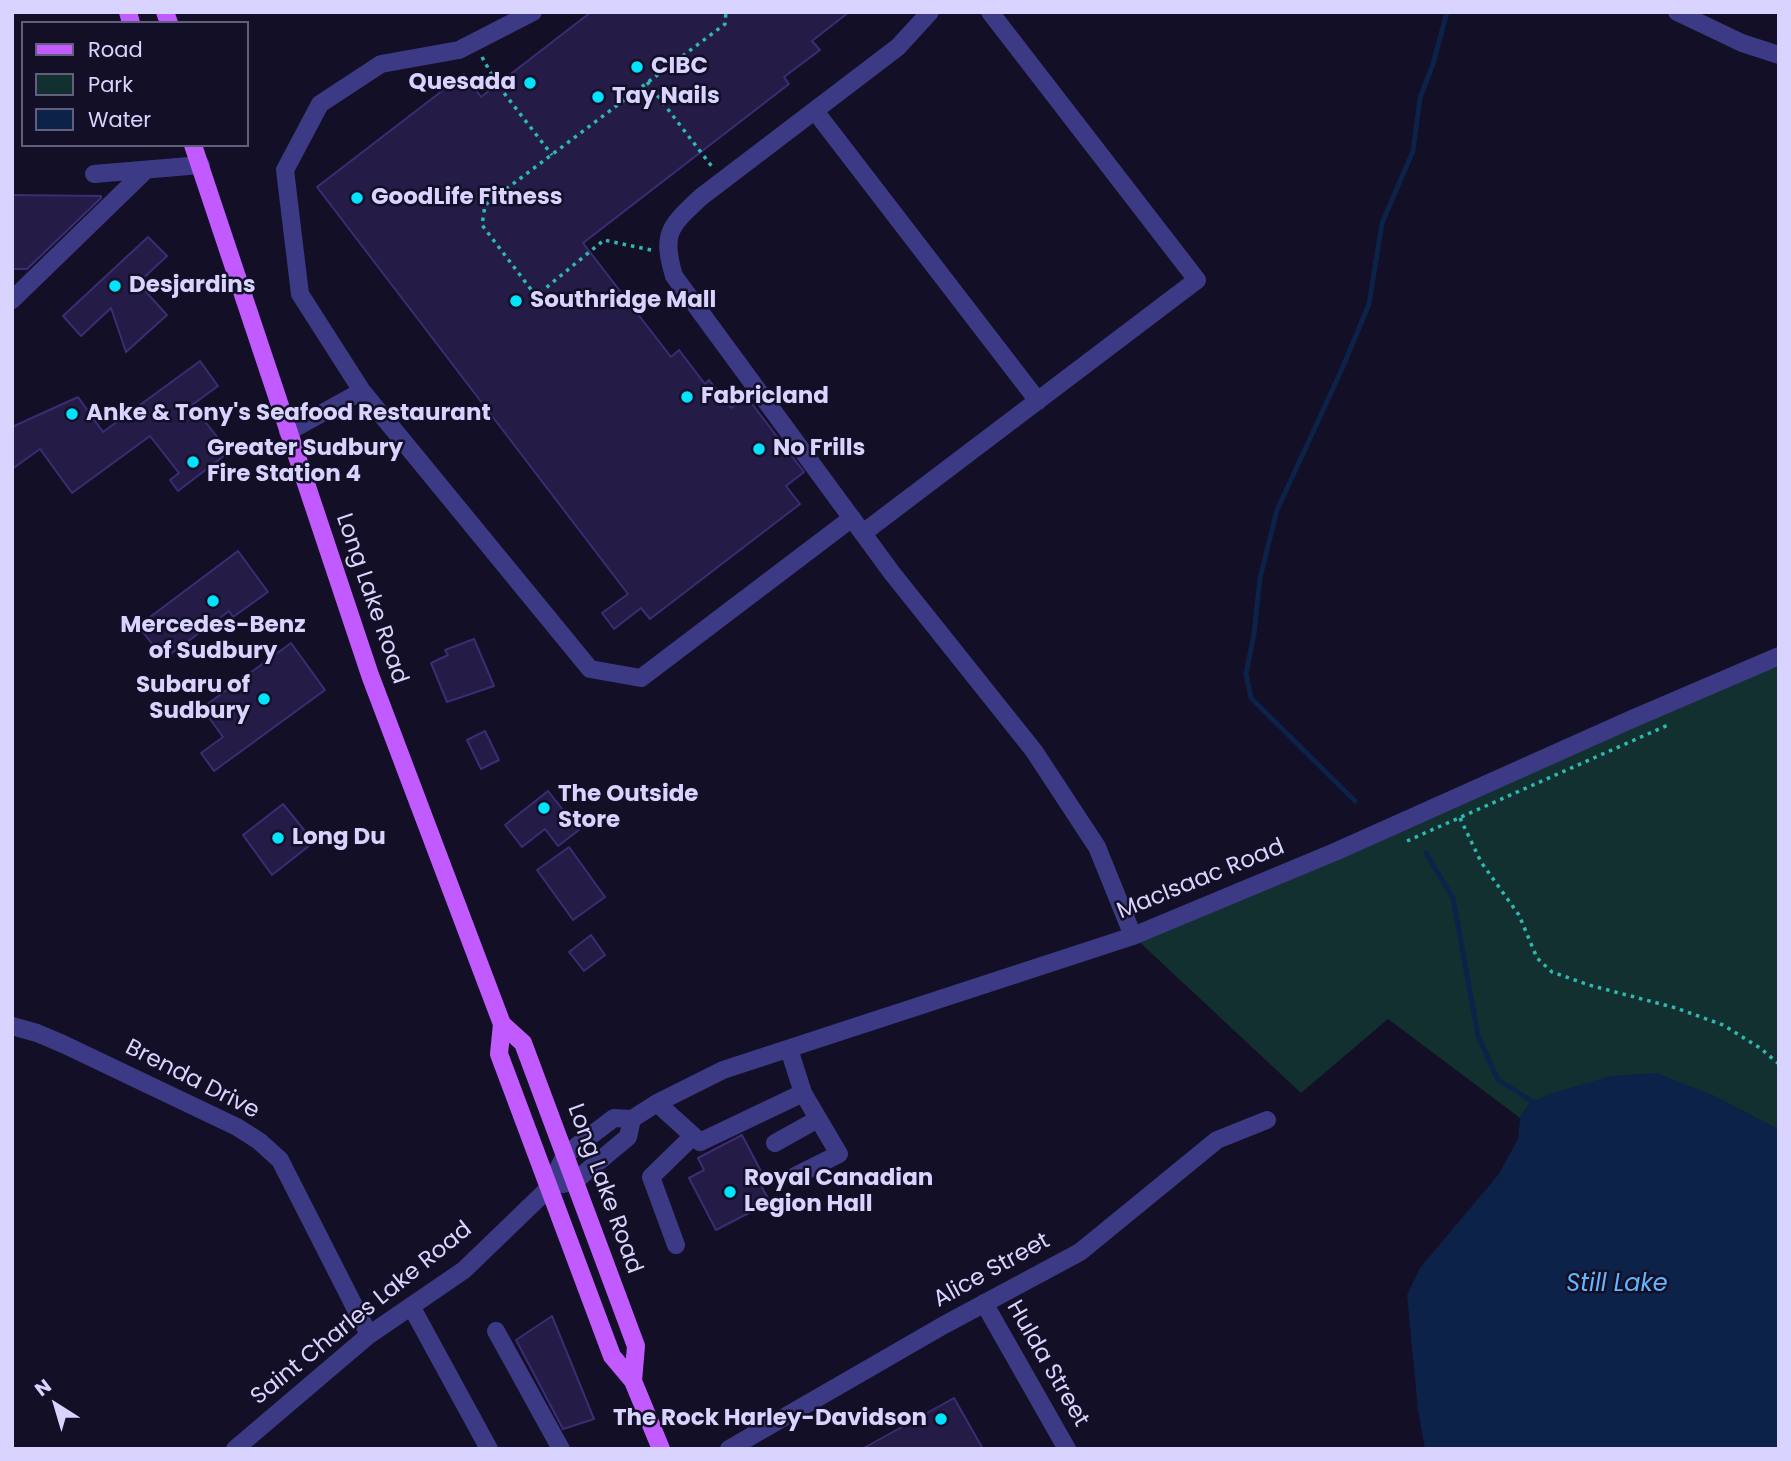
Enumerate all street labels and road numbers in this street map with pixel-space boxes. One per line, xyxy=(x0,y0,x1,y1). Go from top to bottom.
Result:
street label: Long Lake Road xyxy=(329,510,413,688)
street label: MacIsaac Road xyxy=(1113,834,1289,926)
street label: Brenda Drive xyxy=(120,1034,264,1126)
street label: Long Lake Road xyxy=(560,1100,648,1278)
street label: Saint Charles Lake Road xyxy=(246,1216,478,1412)
street label: Alice Street xyxy=(929,1228,1055,1314)
street label: Hulda Street xyxy=(1000,1296,1094,1432)

